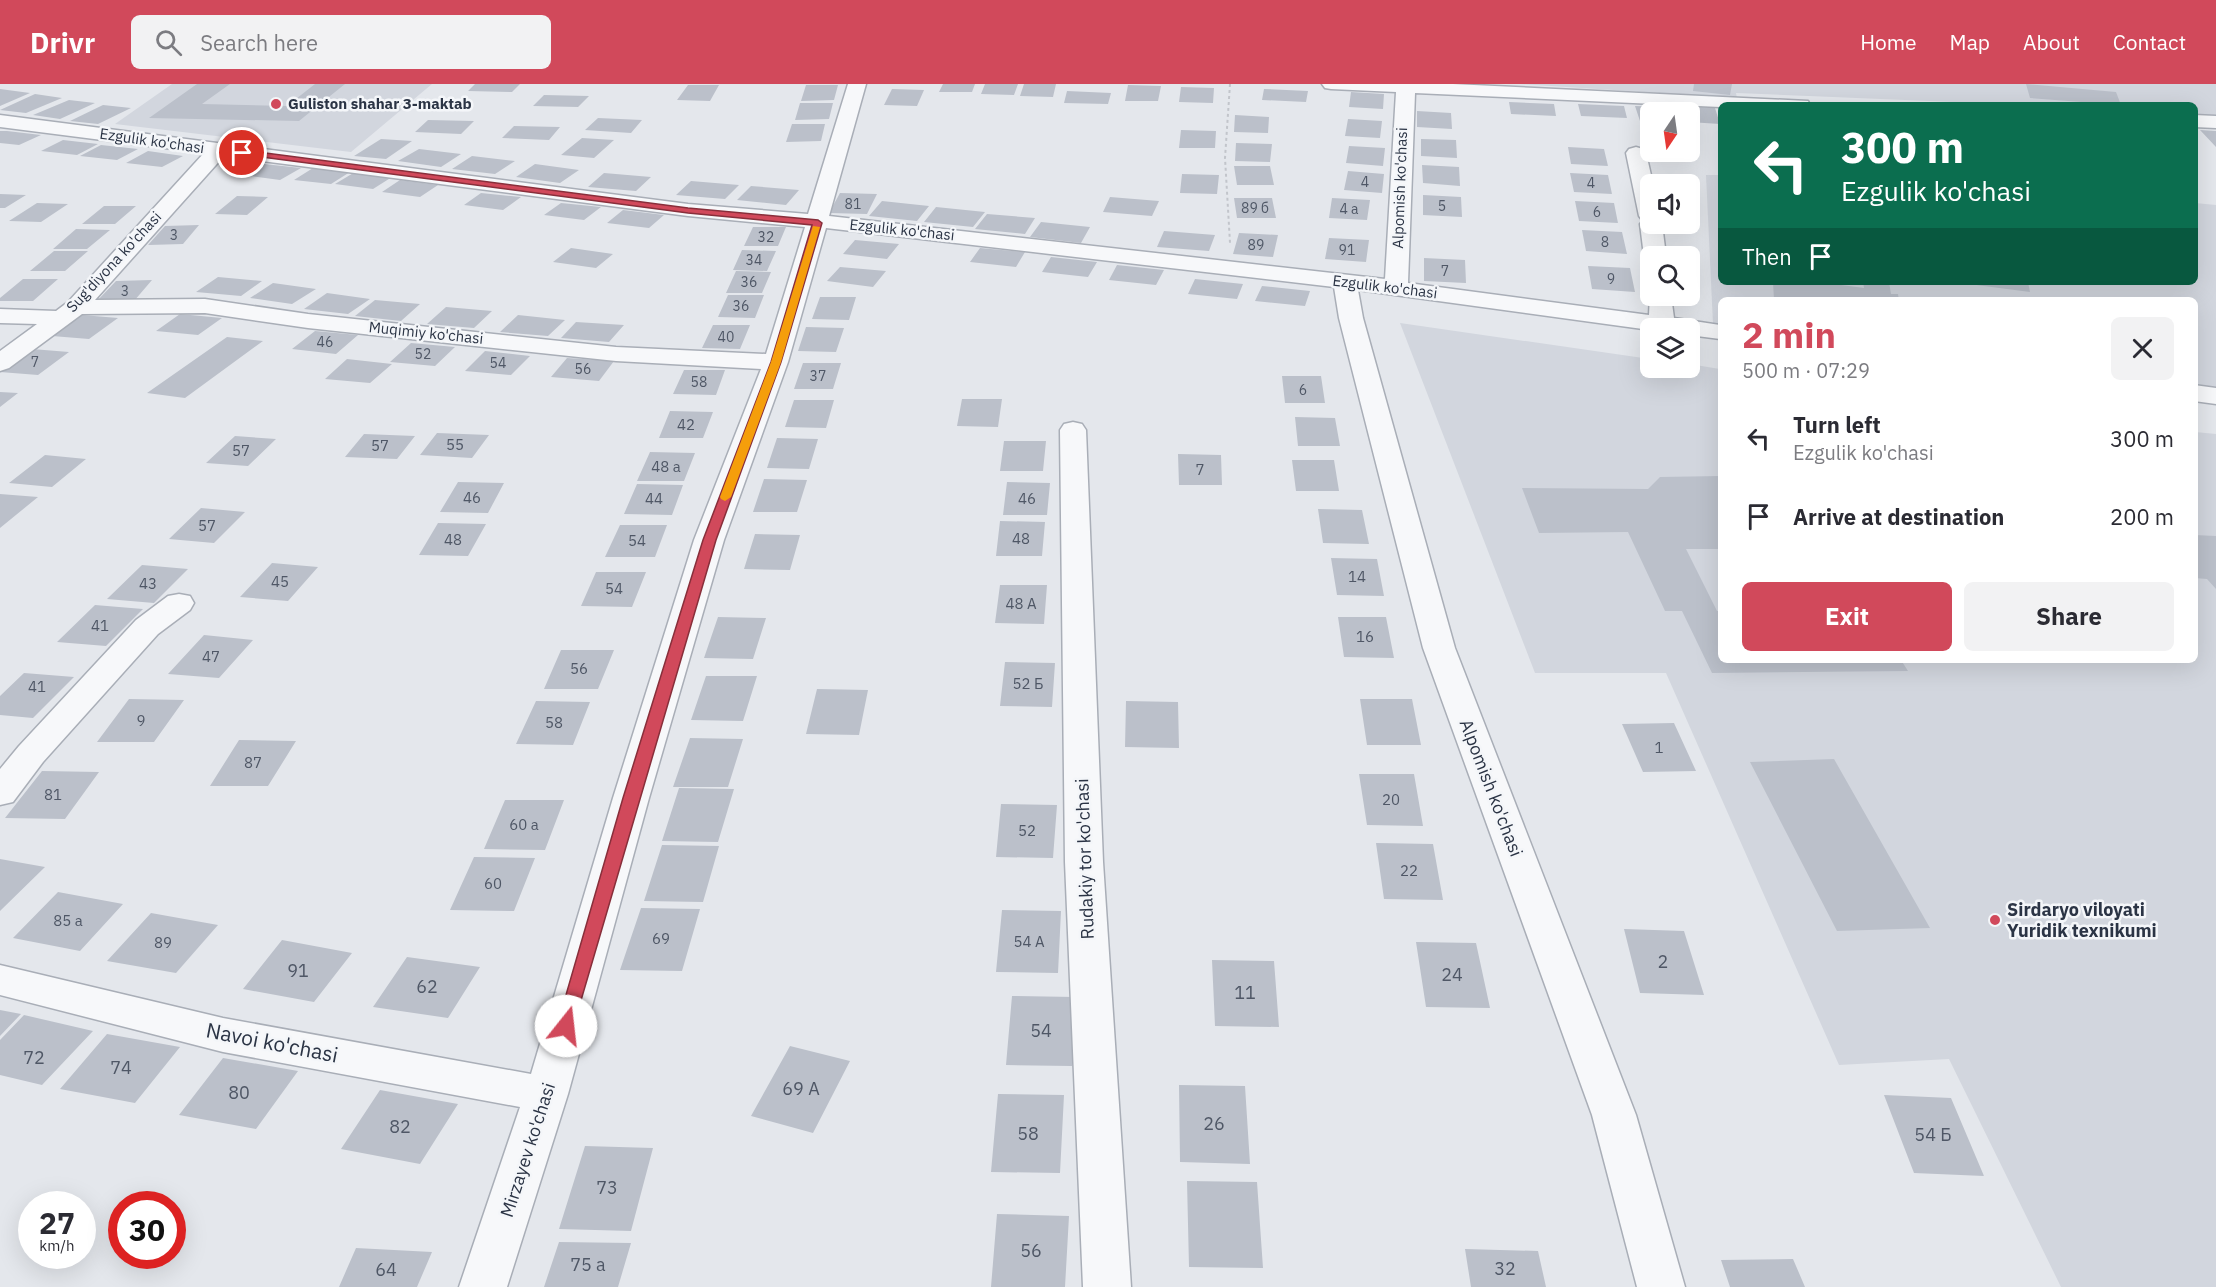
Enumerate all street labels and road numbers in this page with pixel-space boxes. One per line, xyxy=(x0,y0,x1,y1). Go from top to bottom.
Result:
street label: Ezgulik ko'chasi xyxy=(98,124,206,157)
street label: Alpomish ko'chasi xyxy=(1388,127,1411,249)
street label: Sug'diyona ko'chasi xyxy=(62,207,165,316)
street label: Ezgulik ko'chasi xyxy=(849,215,956,244)
street label: Ezgulik ko'chasi xyxy=(1332,271,1439,302)
street label: Muqimiy ko'chasi xyxy=(368,317,484,348)
street label: Alpomish ko'chasi xyxy=(1455,716,1528,860)
street label: Rudakiy tor ko'chasi xyxy=(1070,778,1099,940)
street label: Navoi ko'chasi xyxy=(204,1015,341,1069)
street label: Mirzayev ko'chasi xyxy=(495,1080,560,1220)

